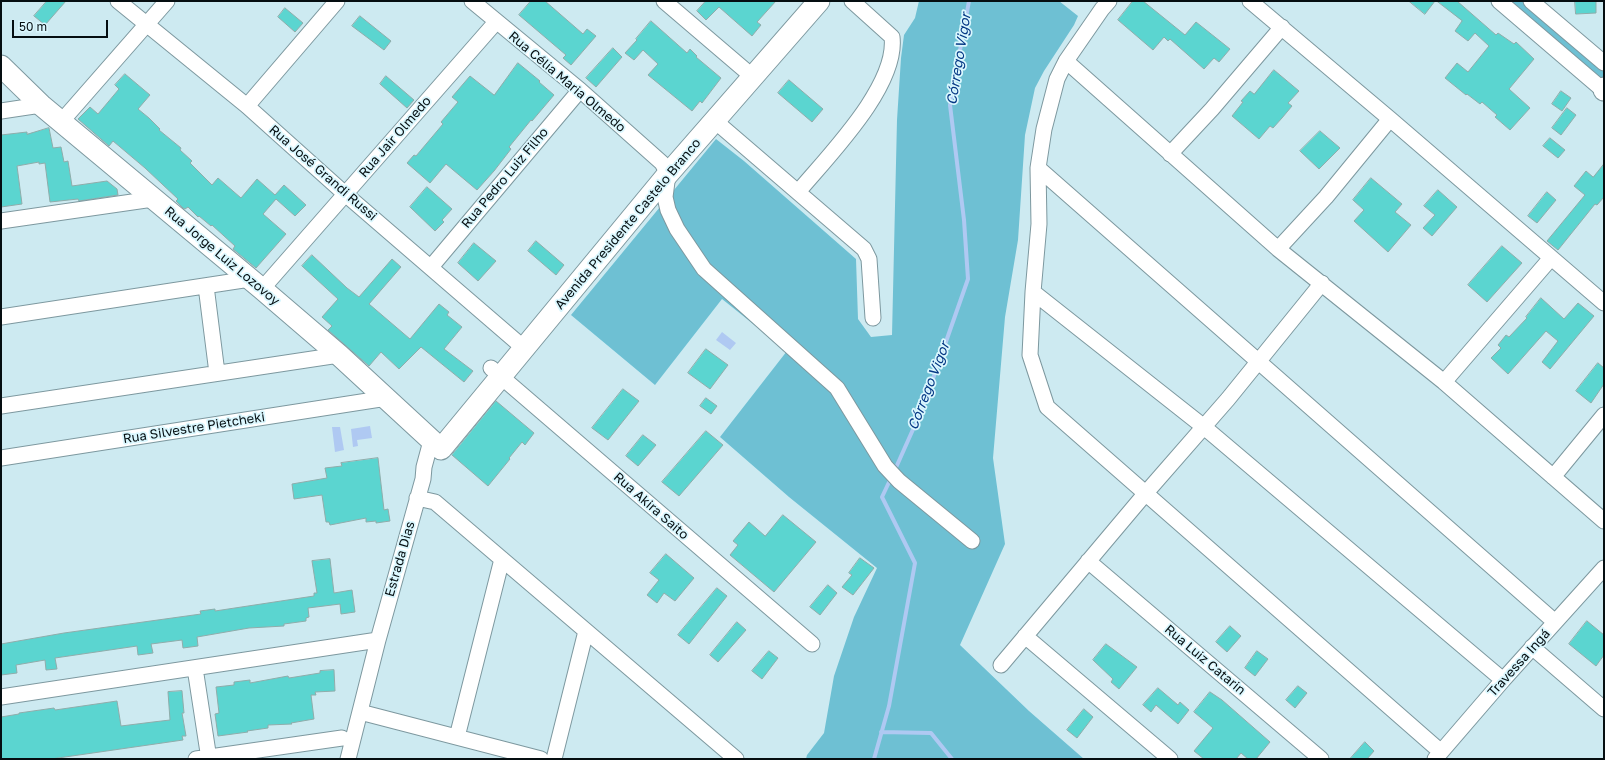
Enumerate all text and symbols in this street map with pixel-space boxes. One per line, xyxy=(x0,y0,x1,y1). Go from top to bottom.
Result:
scale bar xyxy=(14,12,110,38)
water label: Córrego Vigor xyxy=(943,12,975,106)
text: 50 m xyxy=(19,19,47,34)
street label: Rua Célia Maria Olmedo xyxy=(505,28,629,136)
street label: Rua Jair Olmedo xyxy=(356,93,434,181)
street label: Rua José Grandi Russi xyxy=(266,122,380,224)
street label: Rua Pedro Luiz Filho xyxy=(458,125,552,231)
street label: Avenida Presidente Castelo Branco xyxy=(552,135,704,313)
street label: Rua Jorge Luiz Lozovoy xyxy=(161,203,283,309)
water label: Córrego Vigor xyxy=(905,340,953,432)
street label: Rua Silvestre Pietcheki xyxy=(122,409,266,447)
street label: Rua Akira Saito xyxy=(610,469,692,543)
street label: Estrada Dias xyxy=(382,519,418,599)
street label: Rua Luiz Catarin xyxy=(1161,622,1249,698)
street label: Travessa Ingá xyxy=(1485,626,1553,700)

